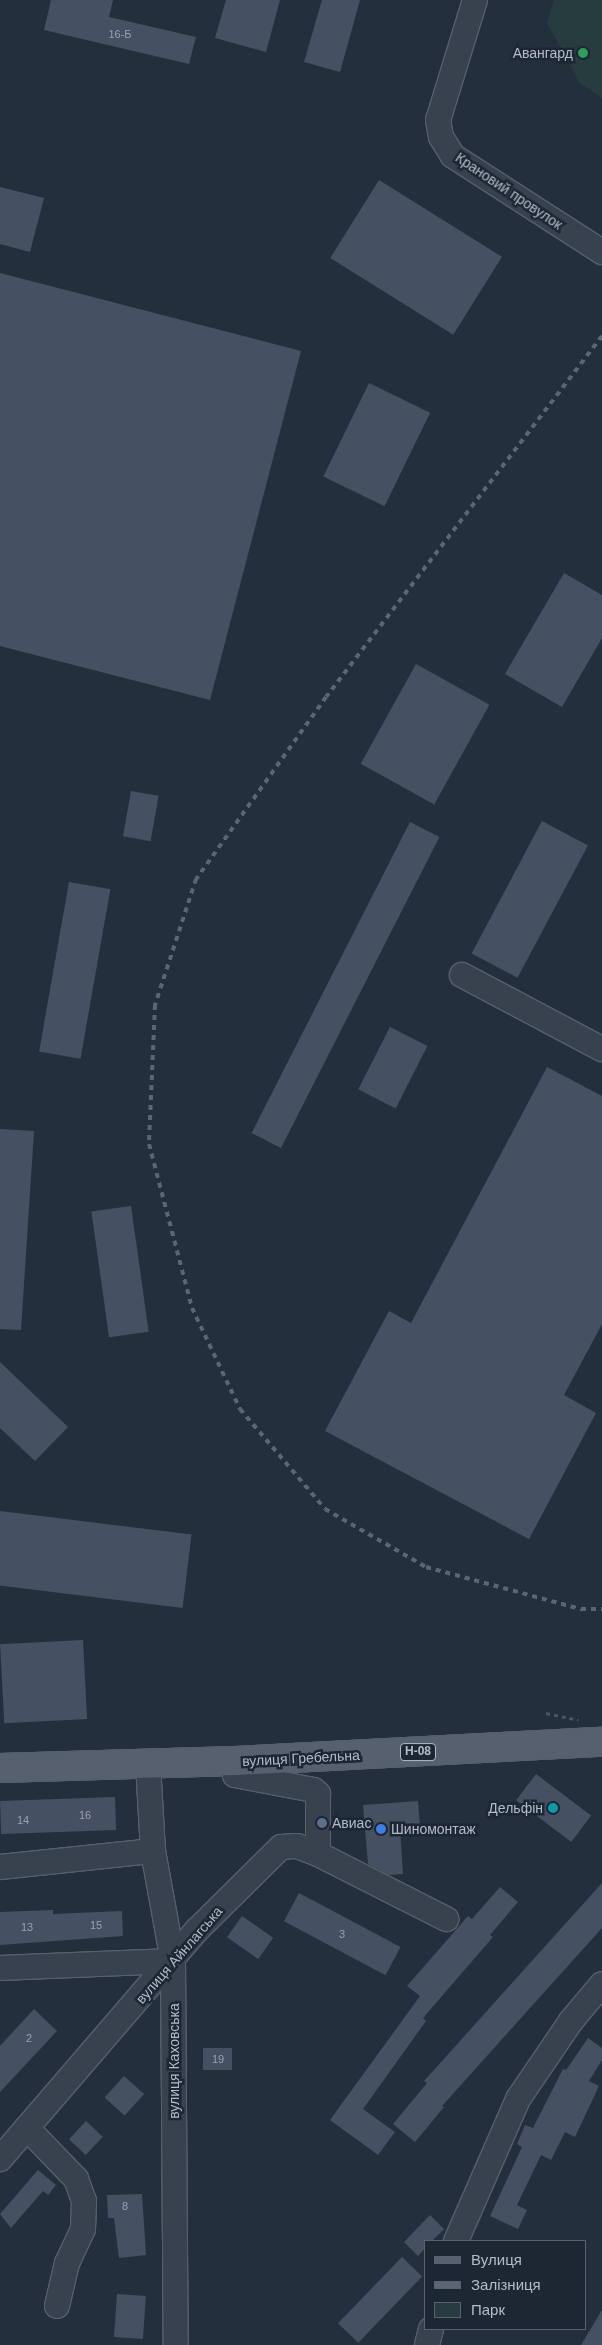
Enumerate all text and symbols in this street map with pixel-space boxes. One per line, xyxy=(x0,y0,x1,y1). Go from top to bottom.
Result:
house number: 16-Б xyxy=(108,27,132,41)
place label: Авангард xyxy=(513,45,573,61)
marker: Авангард xyxy=(577,47,589,59)
street label: Крановий провулок xyxy=(452,149,566,233)
road number: Н-08 xyxy=(399,1742,437,1761)
street label: вулиця Гребельна xyxy=(242,1747,360,1769)
place label: Дельфін xyxy=(488,1800,543,1816)
marker: Дельфін xyxy=(547,1802,559,1814)
house number: 16 xyxy=(79,1808,91,1822)
house number: 14 xyxy=(17,1813,29,1827)
place label: Авиас xyxy=(332,1815,371,1831)
marker: Авиас xyxy=(316,1817,328,1829)
place label: Шиномонтаж xyxy=(391,1821,476,1837)
marker: Шиномонтаж xyxy=(375,1823,387,1835)
street label: вулиця Айнлагська xyxy=(132,1903,226,2007)
house number: 15 xyxy=(90,1918,102,1932)
house number: 13 xyxy=(21,1920,33,1934)
house number: 3 xyxy=(339,1927,345,1941)
street label: вулиця Каховська xyxy=(166,2003,182,2119)
house number: 2 xyxy=(26,2031,32,2045)
house number: 19 xyxy=(212,2052,224,2066)
house number: 8 xyxy=(122,2199,128,2213)
legend xyxy=(424,2240,587,2330)
text: Вулиця xyxy=(471,2251,522,2268)
text: Залізниця xyxy=(471,2276,541,2293)
text: Парк xyxy=(471,2301,505,2318)

